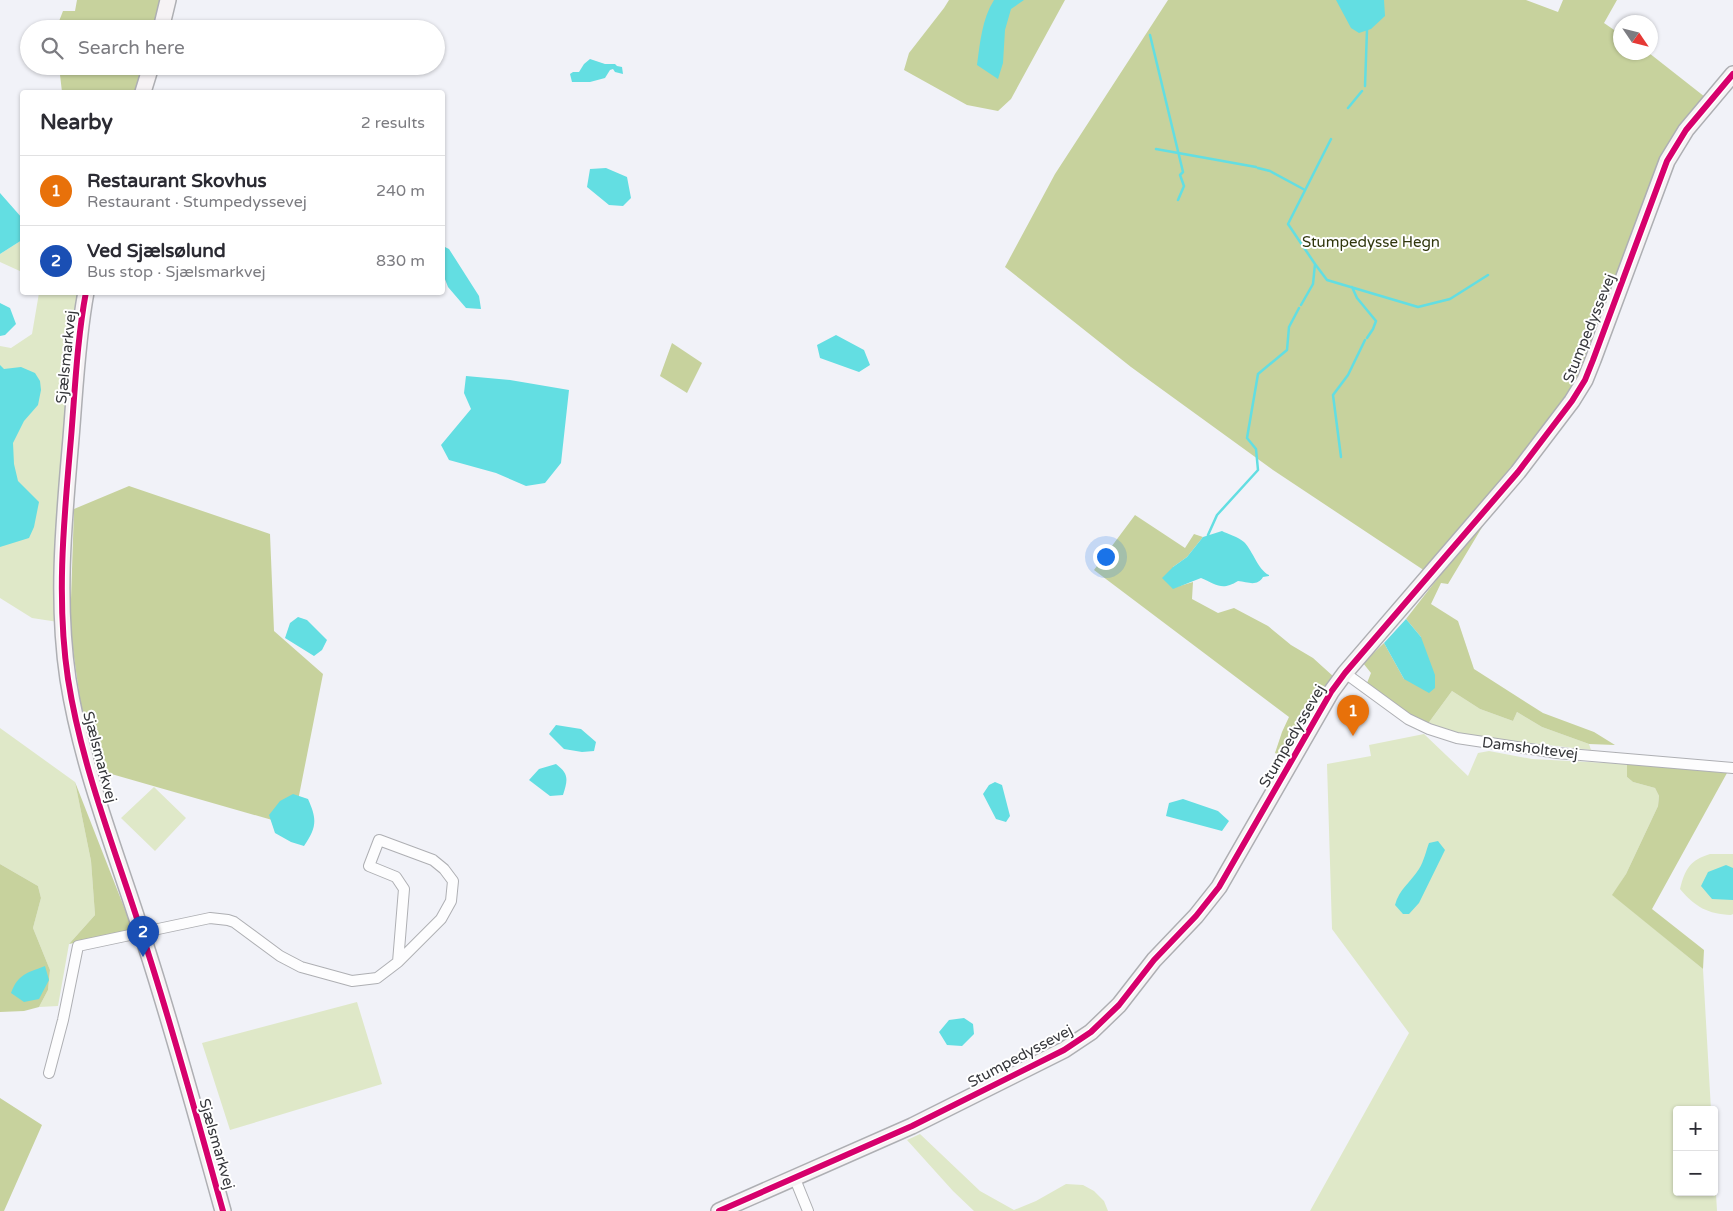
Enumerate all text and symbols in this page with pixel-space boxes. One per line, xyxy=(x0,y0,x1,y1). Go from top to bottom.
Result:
north arrow xyxy=(1613,15,1658,60)
search box xyxy=(20,20,445,75)
icon: search xyxy=(38,34,66,62)
text: Search here xyxy=(78,37,185,59)
text: Nearby xyxy=(40,110,113,135)
text: 2 results xyxy=(361,113,425,133)
text: Restaurant Skovhus xyxy=(87,170,267,192)
text: 1 xyxy=(51,181,61,201)
text: 240 m xyxy=(376,181,425,201)
text: Restaurant · Stumpedyssevej xyxy=(87,192,307,212)
park label: Stumpedysse Hegn xyxy=(1302,233,1440,251)
text: Ved Sjælsølund xyxy=(87,240,226,262)
text: 2 xyxy=(51,251,61,271)
text: 830 m xyxy=(376,251,425,271)
text: Bus stop · Sjælsmarkvej xyxy=(87,262,266,282)
street label: Stumpedyssevej xyxy=(1559,271,1619,385)
street label: Sjælsmarkvej xyxy=(52,309,80,405)
your location xyxy=(1093,544,1119,570)
street label: Stumpedyssevej xyxy=(1255,681,1329,791)
pin: 1 xyxy=(1337,695,1369,736)
street label: Sjælsmarkvej xyxy=(79,709,121,805)
street label: Damsholtevej xyxy=(1481,733,1579,763)
pin: 2 xyxy=(127,916,159,957)
street label: Stumpedyssevej xyxy=(965,1021,1075,1091)
street label: Sjælsmarkvej xyxy=(195,1096,239,1192)
map controls xyxy=(1673,1106,1718,1196)
button: + xyxy=(1673,1106,1718,1151)
button: − xyxy=(1673,1151,1718,1196)

